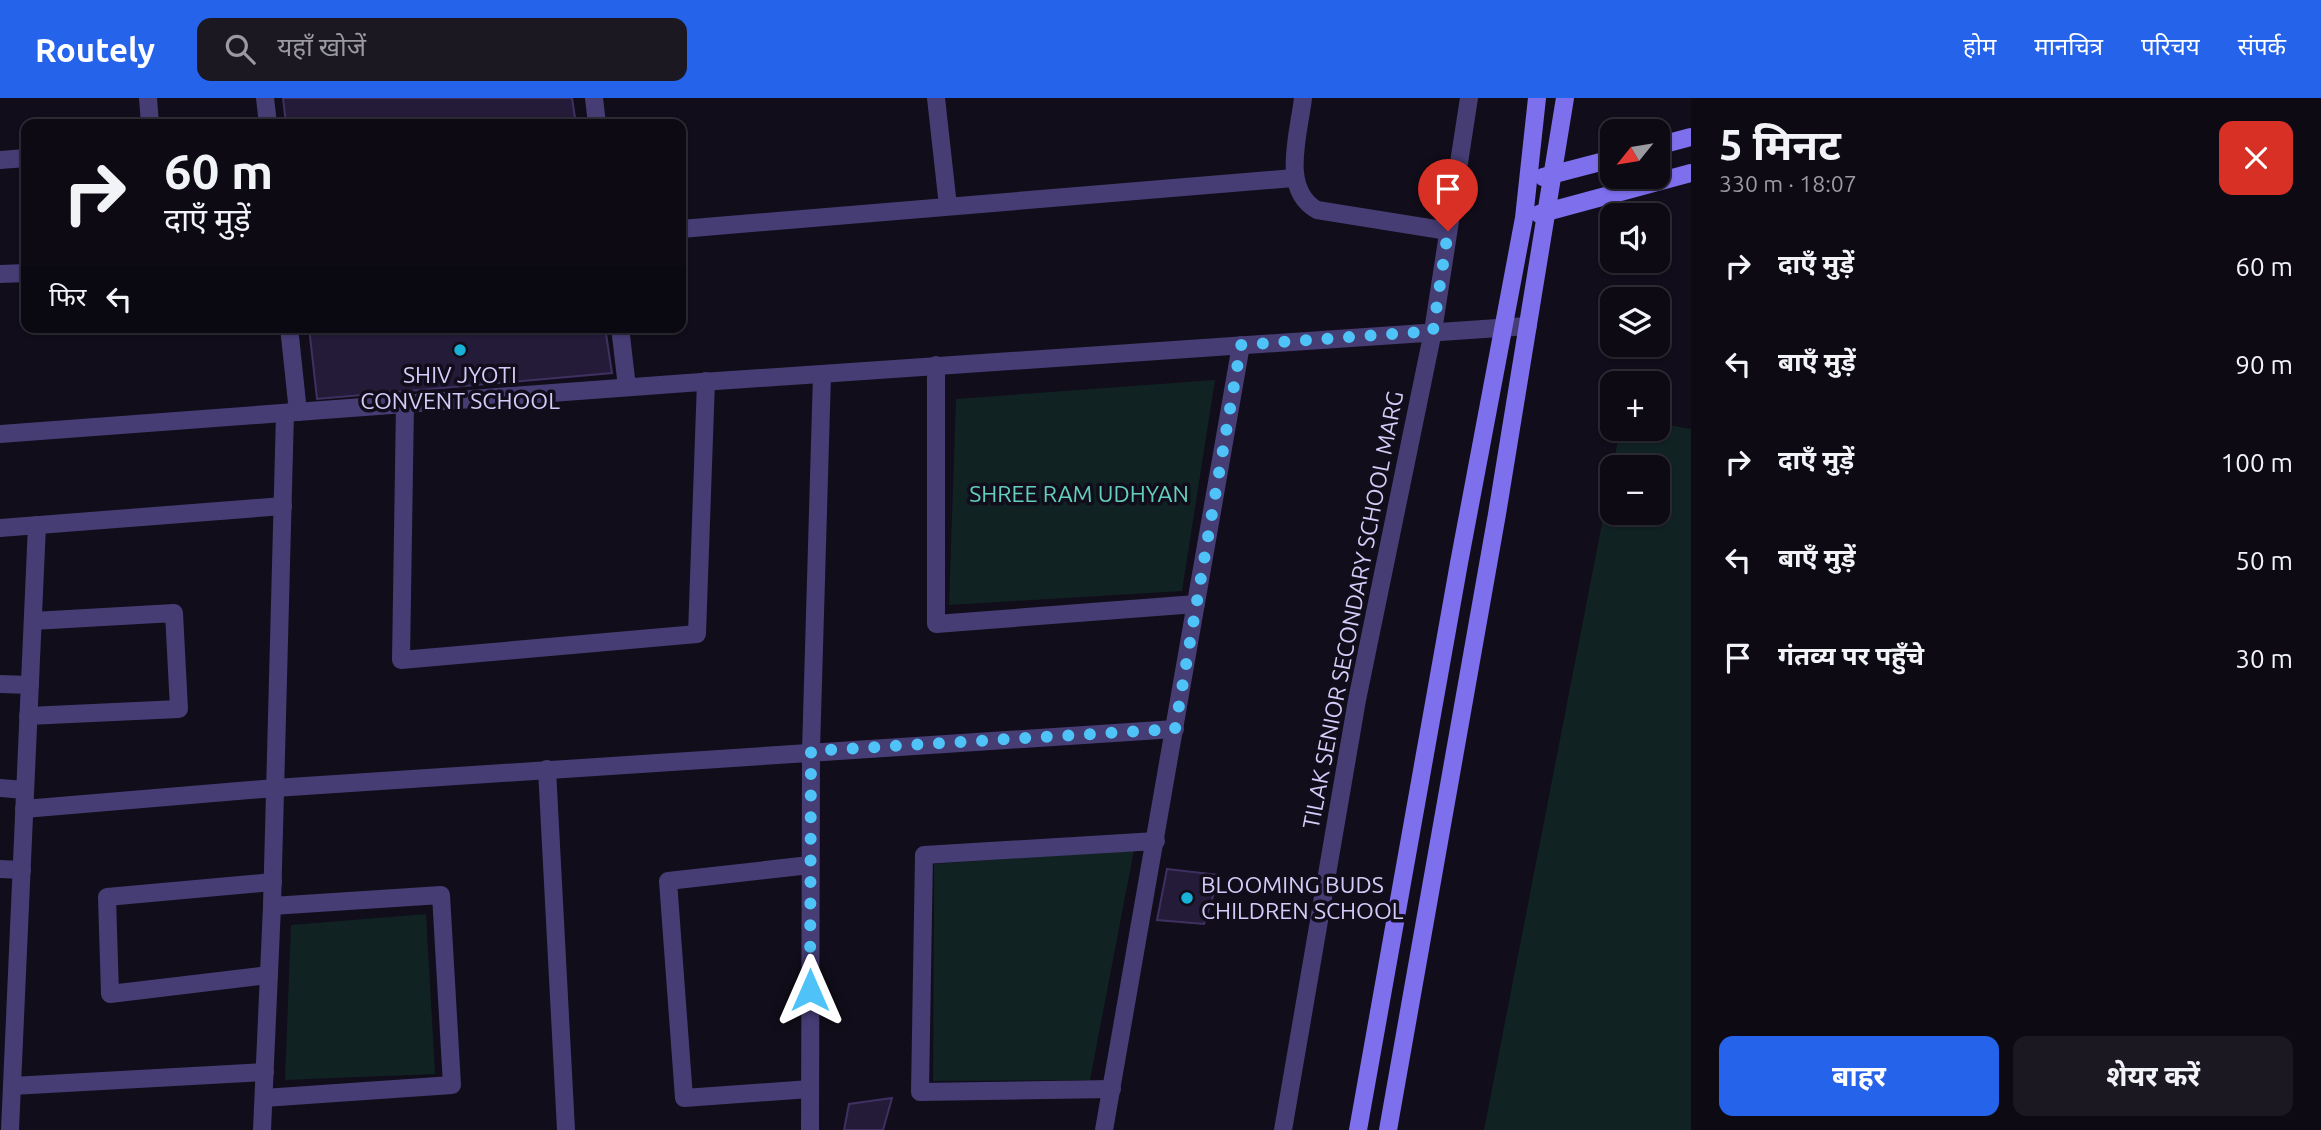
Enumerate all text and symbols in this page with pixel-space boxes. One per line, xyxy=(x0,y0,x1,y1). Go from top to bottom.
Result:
search box xyxy=(197,18,687,81)
icon: search xyxy=(221,30,259,68)
text: Routely xyxy=(35,31,155,68)
text: यहाँ खोजें xyxy=(277,32,366,61)
text: होम xyxy=(1963,33,1996,60)
text: मानचित्र xyxy=(2034,33,2103,60)
text: परिचय xyxy=(2141,33,2200,60)
text: संपर्क xyxy=(2238,33,2286,60)
north arrow xyxy=(1600,119,1670,189)
map controls xyxy=(1600,119,1670,525)
text: 5 मिनट xyxy=(1719,121,1841,168)
button: close xyxy=(2219,121,2293,195)
text: 60 m xyxy=(164,143,273,198)
icon: right xyxy=(49,147,140,238)
pin xyxy=(1418,159,1478,231)
icon: arrive xyxy=(1429,170,1467,208)
text: 330 m · 18:07 xyxy=(1719,171,1857,196)
text: दाएँ मुड़ें xyxy=(164,201,251,237)
button: sound xyxy=(1600,203,1670,273)
icon: right xyxy=(1719,247,1757,285)
text: दाएँ मुड़ें xyxy=(1778,249,1854,278)
text: 60 m xyxy=(2235,252,2293,281)
icon: left xyxy=(100,280,138,318)
text: फिर xyxy=(49,282,86,311)
button: layers xyxy=(1600,287,1670,357)
marker: SHIV JYOTI CONVENT SCHOOL xyxy=(452,342,468,358)
icon: left xyxy=(1719,345,1757,383)
text: बाएँ मुड़ें xyxy=(1778,347,1855,376)
text: 90 m xyxy=(2235,350,2293,379)
place label: SHIV JYOTI CONVENT SCHOOL xyxy=(360,362,560,413)
button: + xyxy=(1600,371,1670,441)
street label: TILAK SENIOR SECONDARY SCHOOL MARG xyxy=(1298,389,1407,831)
icon: right xyxy=(1719,443,1757,481)
text: दाएँ मुड़ें xyxy=(1778,445,1854,474)
text: 100 m xyxy=(2221,448,2293,477)
button: − xyxy=(1600,455,1670,525)
park label: SHREE RAM UDHYAN xyxy=(969,481,1189,506)
icon: left xyxy=(1719,541,1757,579)
text: बाएँ मुड़ें xyxy=(1778,543,1855,572)
text: 50 m xyxy=(2235,546,2293,575)
icon: arrive xyxy=(1719,639,1757,677)
text: गंतव्य पर पहुँचे xyxy=(1778,641,1924,670)
text: 30 m xyxy=(2235,644,2293,673)
place label: BLOOMING BUDS CHILDREN SCHOOL xyxy=(1201,872,1404,923)
marker: BLOOMING BUDS CHILDREN SCHOOL xyxy=(1179,890,1195,906)
position arrow xyxy=(773,953,847,1027)
button: बाहर xyxy=(1719,1036,1999,1116)
button: शेयर करें xyxy=(2013,1036,2293,1116)

